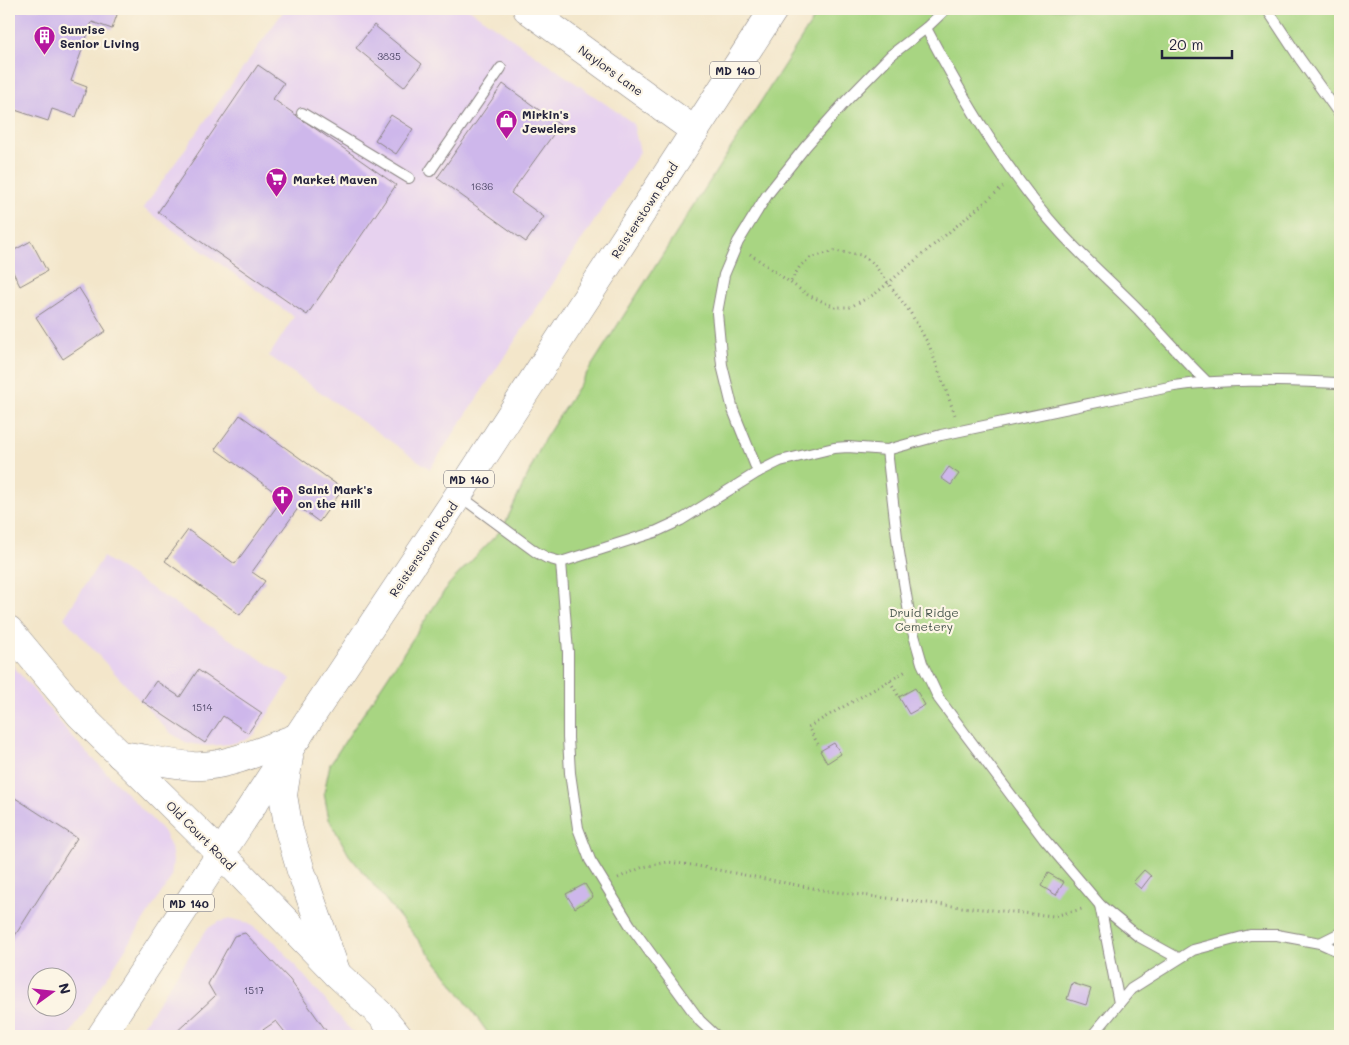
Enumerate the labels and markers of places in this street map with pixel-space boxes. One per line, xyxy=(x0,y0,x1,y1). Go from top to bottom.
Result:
place label: Sunrise Senior Living xyxy=(60,21,139,51)
building icon: Sunrise Senior Living xyxy=(32,24,56,55)
place label: Mirkin's Jewelers xyxy=(522,106,576,136)
shop icon: Mirkin's Jewelers xyxy=(494,109,518,140)
supermarket icon: Market Maven xyxy=(265,167,289,198)
place label: Market Maven xyxy=(293,171,377,187)
place label: Saint Mark's on the Hill xyxy=(298,481,373,511)
church icon: Saint Mark's on the Hill xyxy=(270,484,294,515)

